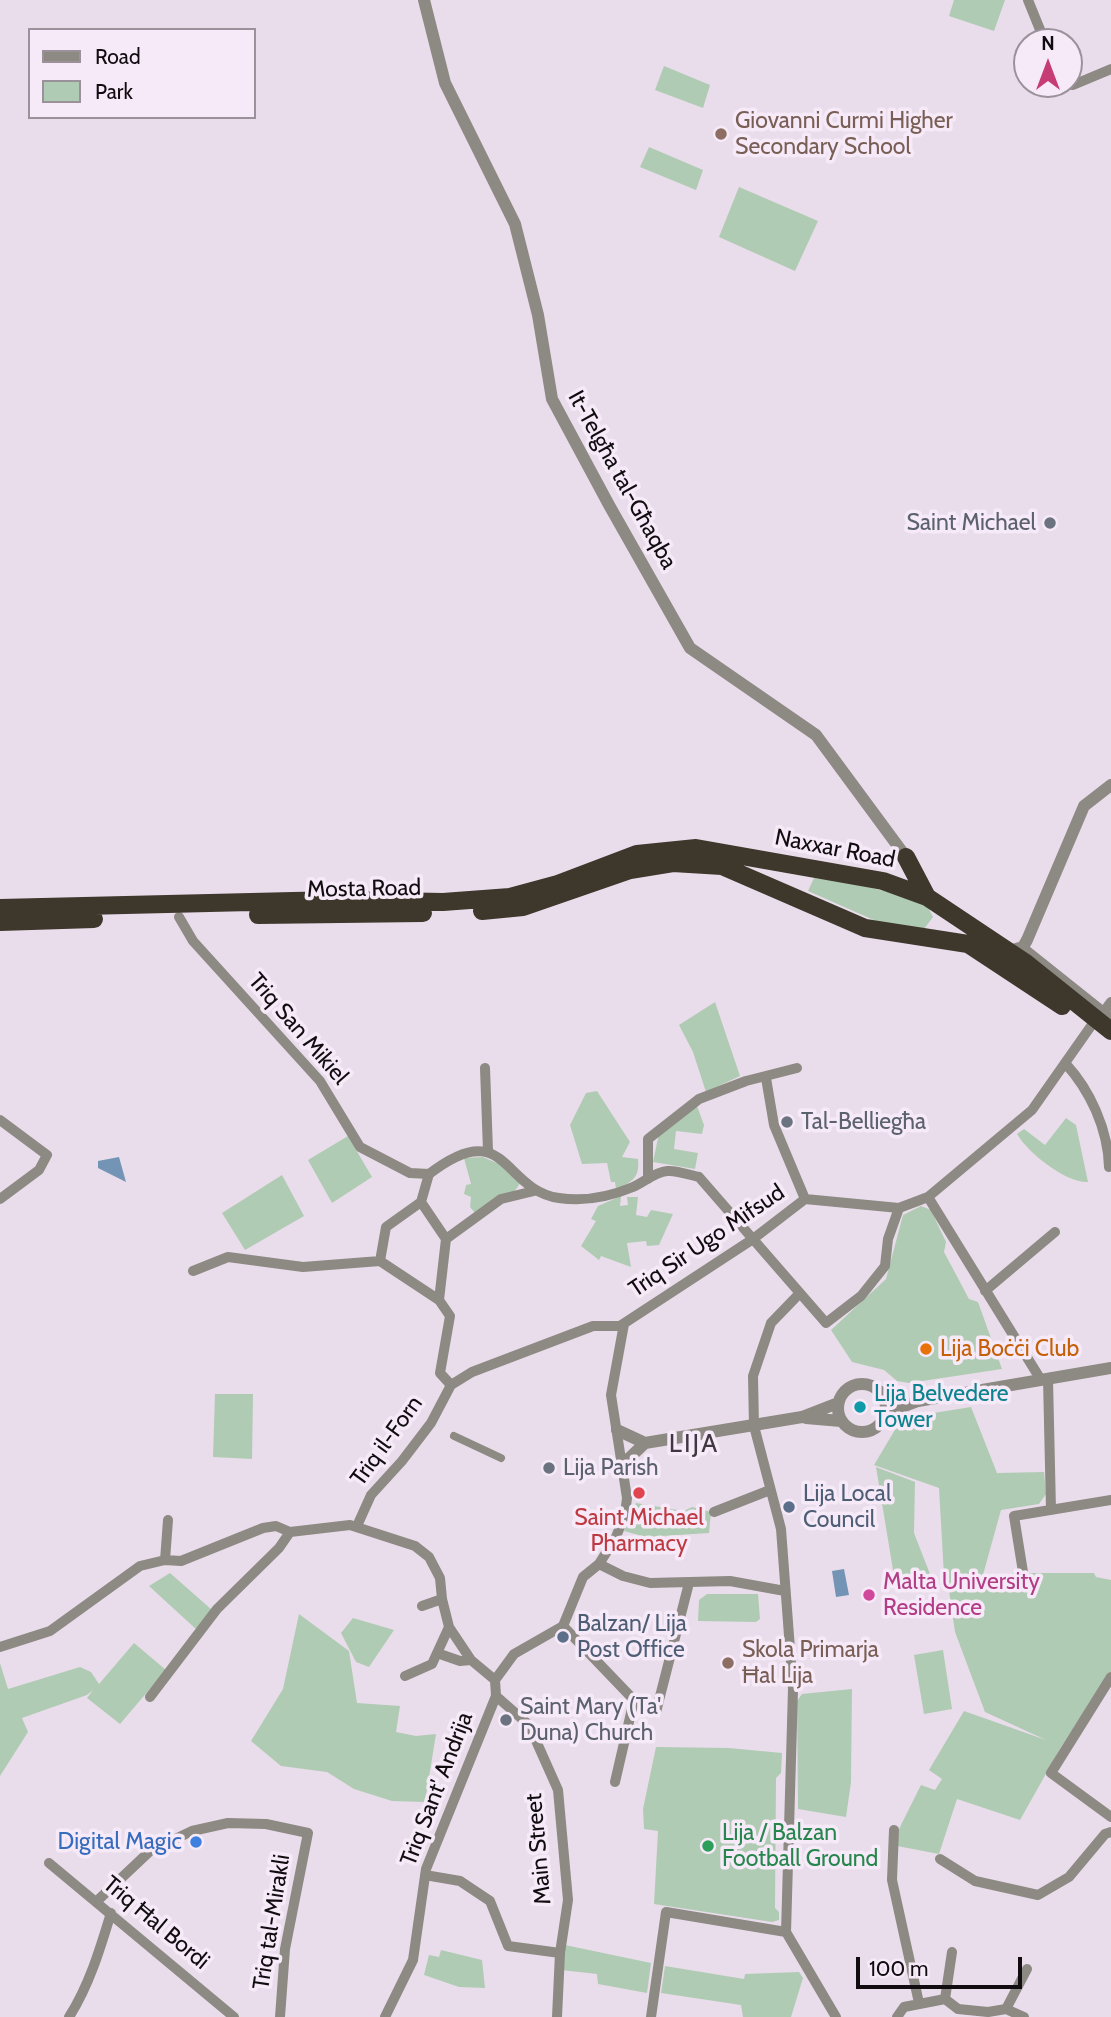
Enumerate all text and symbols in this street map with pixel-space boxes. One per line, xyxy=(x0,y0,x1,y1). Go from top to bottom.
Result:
legend xyxy=(28,28,256,119)
north arrow xyxy=(1013,28,1083,98)
text: N xyxy=(1041,32,1055,55)
text: Road xyxy=(95,44,141,69)
text: Park xyxy=(95,79,133,104)
place label: Giovanni Curmi Higher Secondary School xyxy=(735,107,953,161)
marker: Giovanni Curmi Higher Secondary School xyxy=(713,126,729,142)
street label: It-Telgħa tal-Għaqba xyxy=(562,386,682,574)
place label: Saint Michael xyxy=(907,509,1036,537)
marker: Saint Michael xyxy=(1042,515,1058,531)
street label: Naxxar Road xyxy=(772,824,898,874)
street label: Mosta Road xyxy=(307,874,421,904)
street label: Triq San Mikiel xyxy=(242,968,354,1090)
place label: Tal-Belliegħa xyxy=(801,1108,926,1136)
marker: Tal-Belliegħa xyxy=(779,1114,795,1130)
street label: Triq Sir Ugo Mifsud xyxy=(624,1179,790,1303)
place label: Lija Boċċi Club xyxy=(940,1335,1079,1363)
marker: Lija Boċċi Club xyxy=(918,1341,934,1357)
place label: Lija Belvedere Tower xyxy=(874,1380,1008,1434)
street label: Triq il-Forn xyxy=(345,1391,429,1491)
marker: Lija Belvedere Tower xyxy=(852,1399,868,1415)
district label: LIJA xyxy=(669,1428,719,1460)
place label: Lija Parish xyxy=(563,1454,658,1482)
marker: Lija Parish xyxy=(541,1460,557,1476)
place label: Lija Local Council xyxy=(803,1480,891,1534)
marker: Saint Michael Pharmacy xyxy=(631,1485,647,1501)
marker: Lija Local Council xyxy=(781,1499,797,1515)
place label: Saint Michael Pharmacy xyxy=(574,1504,704,1558)
place label: Malta University Residence xyxy=(883,1568,1040,1622)
marker: Malta University Residence xyxy=(861,1587,877,1603)
place label: Balzan/ Lija Post Office xyxy=(577,1610,687,1664)
marker: Balzan/ Lija Post Office xyxy=(555,1629,571,1645)
place label: Skola Primarja Ħal Lija xyxy=(742,1636,879,1690)
marker: Skola Primarja Ħal Lija xyxy=(720,1655,736,1671)
place label: Saint Mary (Ta' Duna) Church xyxy=(520,1693,661,1747)
street label: Triq Sant' Andrija xyxy=(395,1708,479,1870)
marker: Saint Mary (Ta' Duna) Church xyxy=(498,1712,514,1728)
street label: Main Street xyxy=(520,1792,558,1906)
place label: Lija / Balzan Football Ground xyxy=(722,1819,878,1873)
place label: Digital Magic xyxy=(58,1828,182,1856)
marker: Digital Magic xyxy=(188,1834,204,1850)
marker: Lija / Balzan Football Ground xyxy=(700,1838,716,1854)
street label: Triq tal-Mirakli xyxy=(248,1852,296,1992)
street label: Triq Ħal Bordi xyxy=(97,1871,215,1975)
scale bar xyxy=(859,1944,1025,1988)
text: 100 m xyxy=(869,1956,928,1981)

